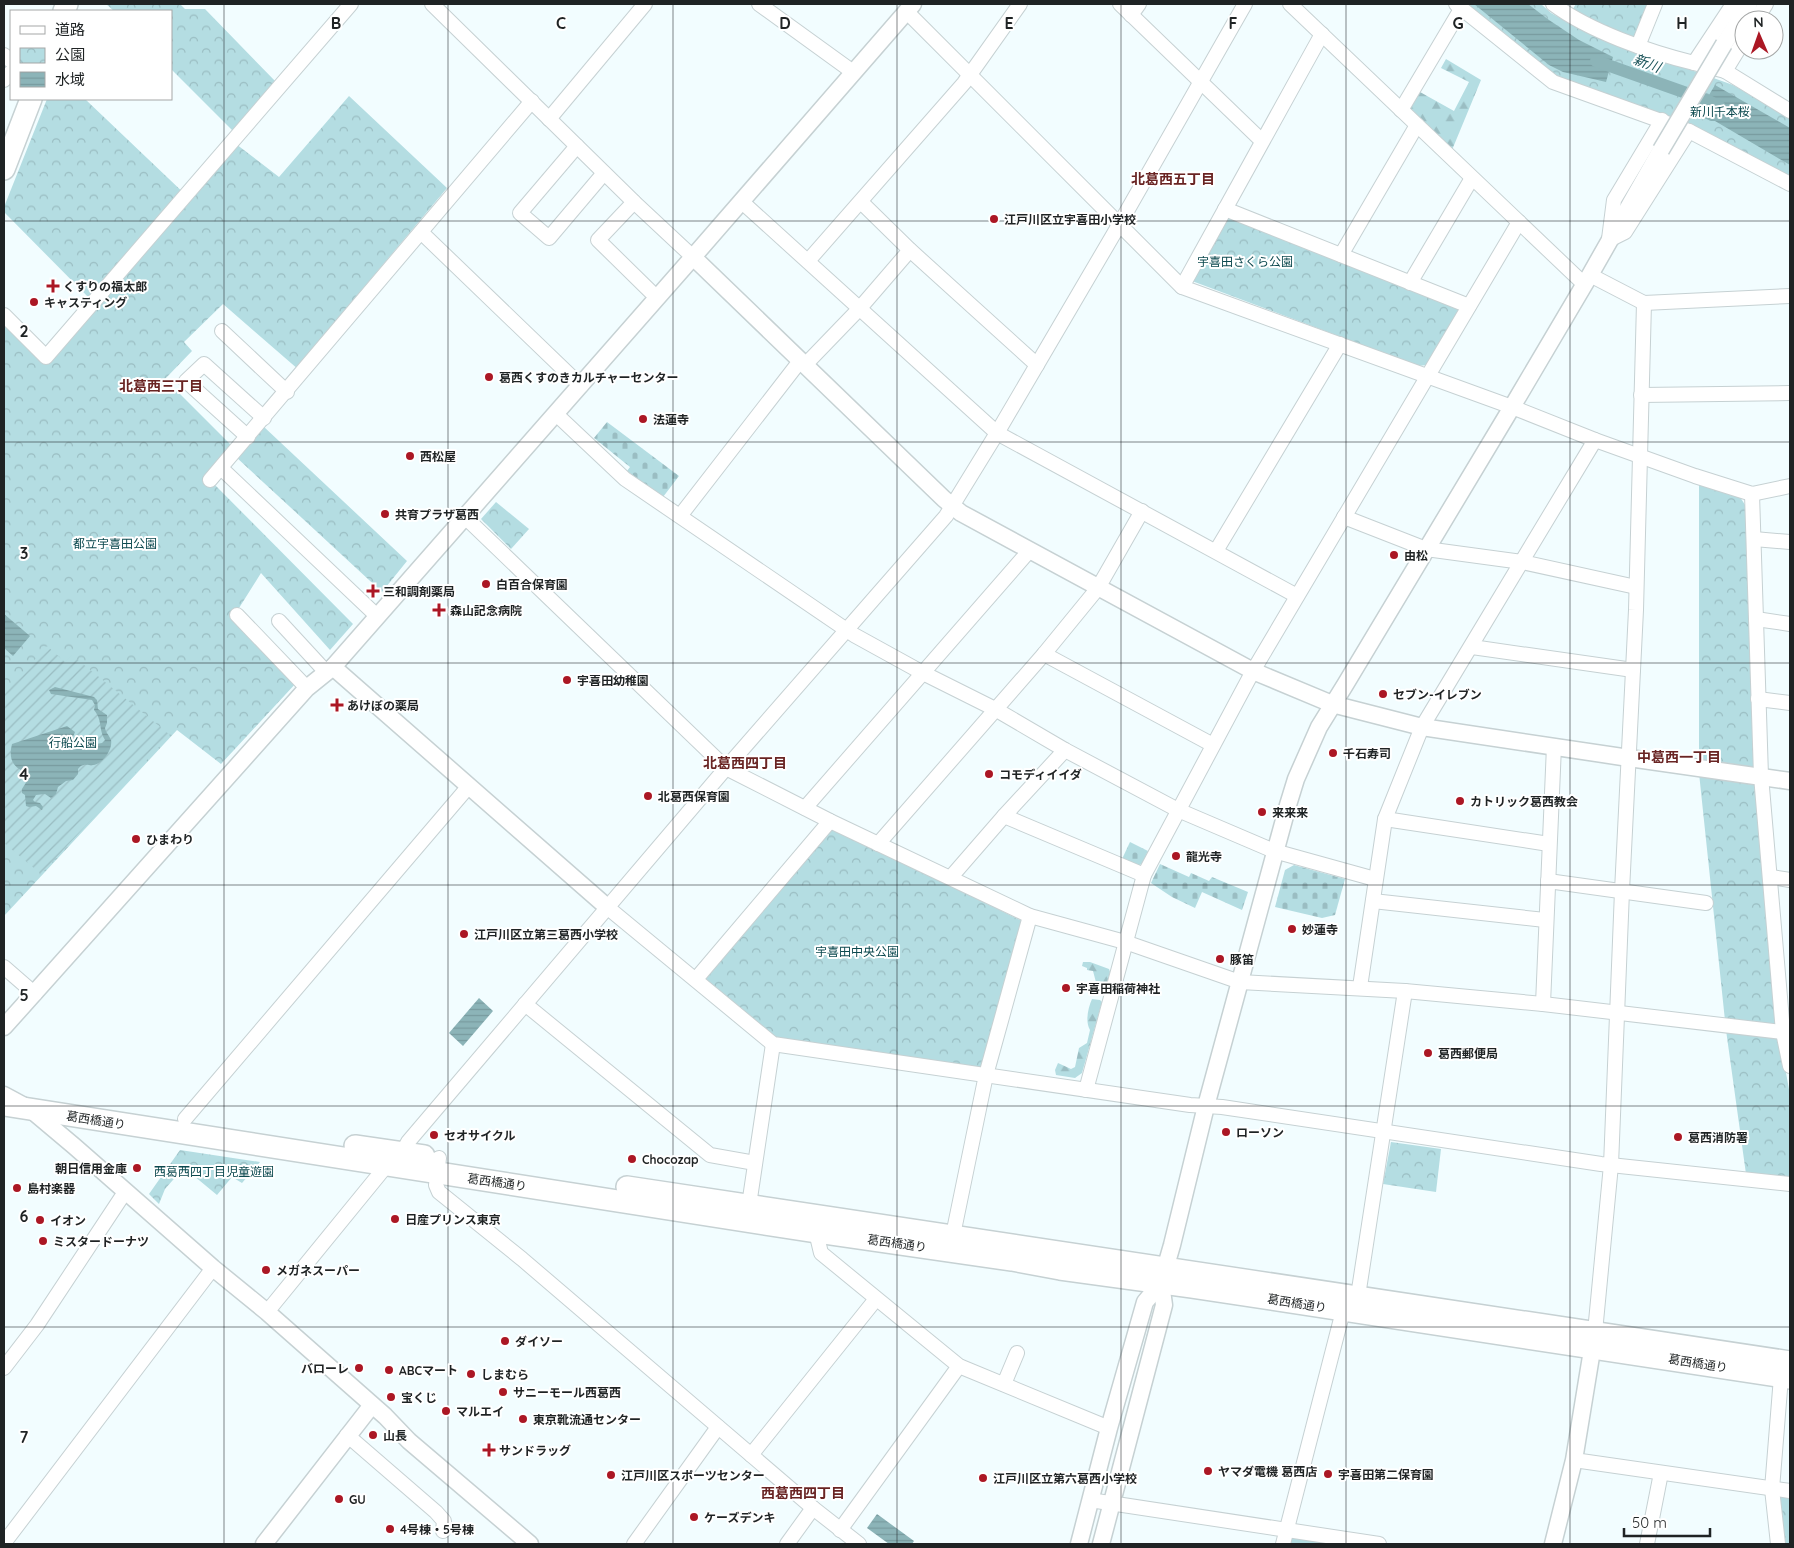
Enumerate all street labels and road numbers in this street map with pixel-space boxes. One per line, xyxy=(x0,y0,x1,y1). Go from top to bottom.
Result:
street label: 葛西橋通り xyxy=(65,1108,127,1132)
street label: 葛西橋通り xyxy=(466,1170,528,1194)
street label: 葛西橋通り xyxy=(866,1231,928,1255)
street label: 葛西橋通り xyxy=(1266,1291,1328,1315)
street label: 葛西橋通り xyxy=(1667,1351,1729,1375)

